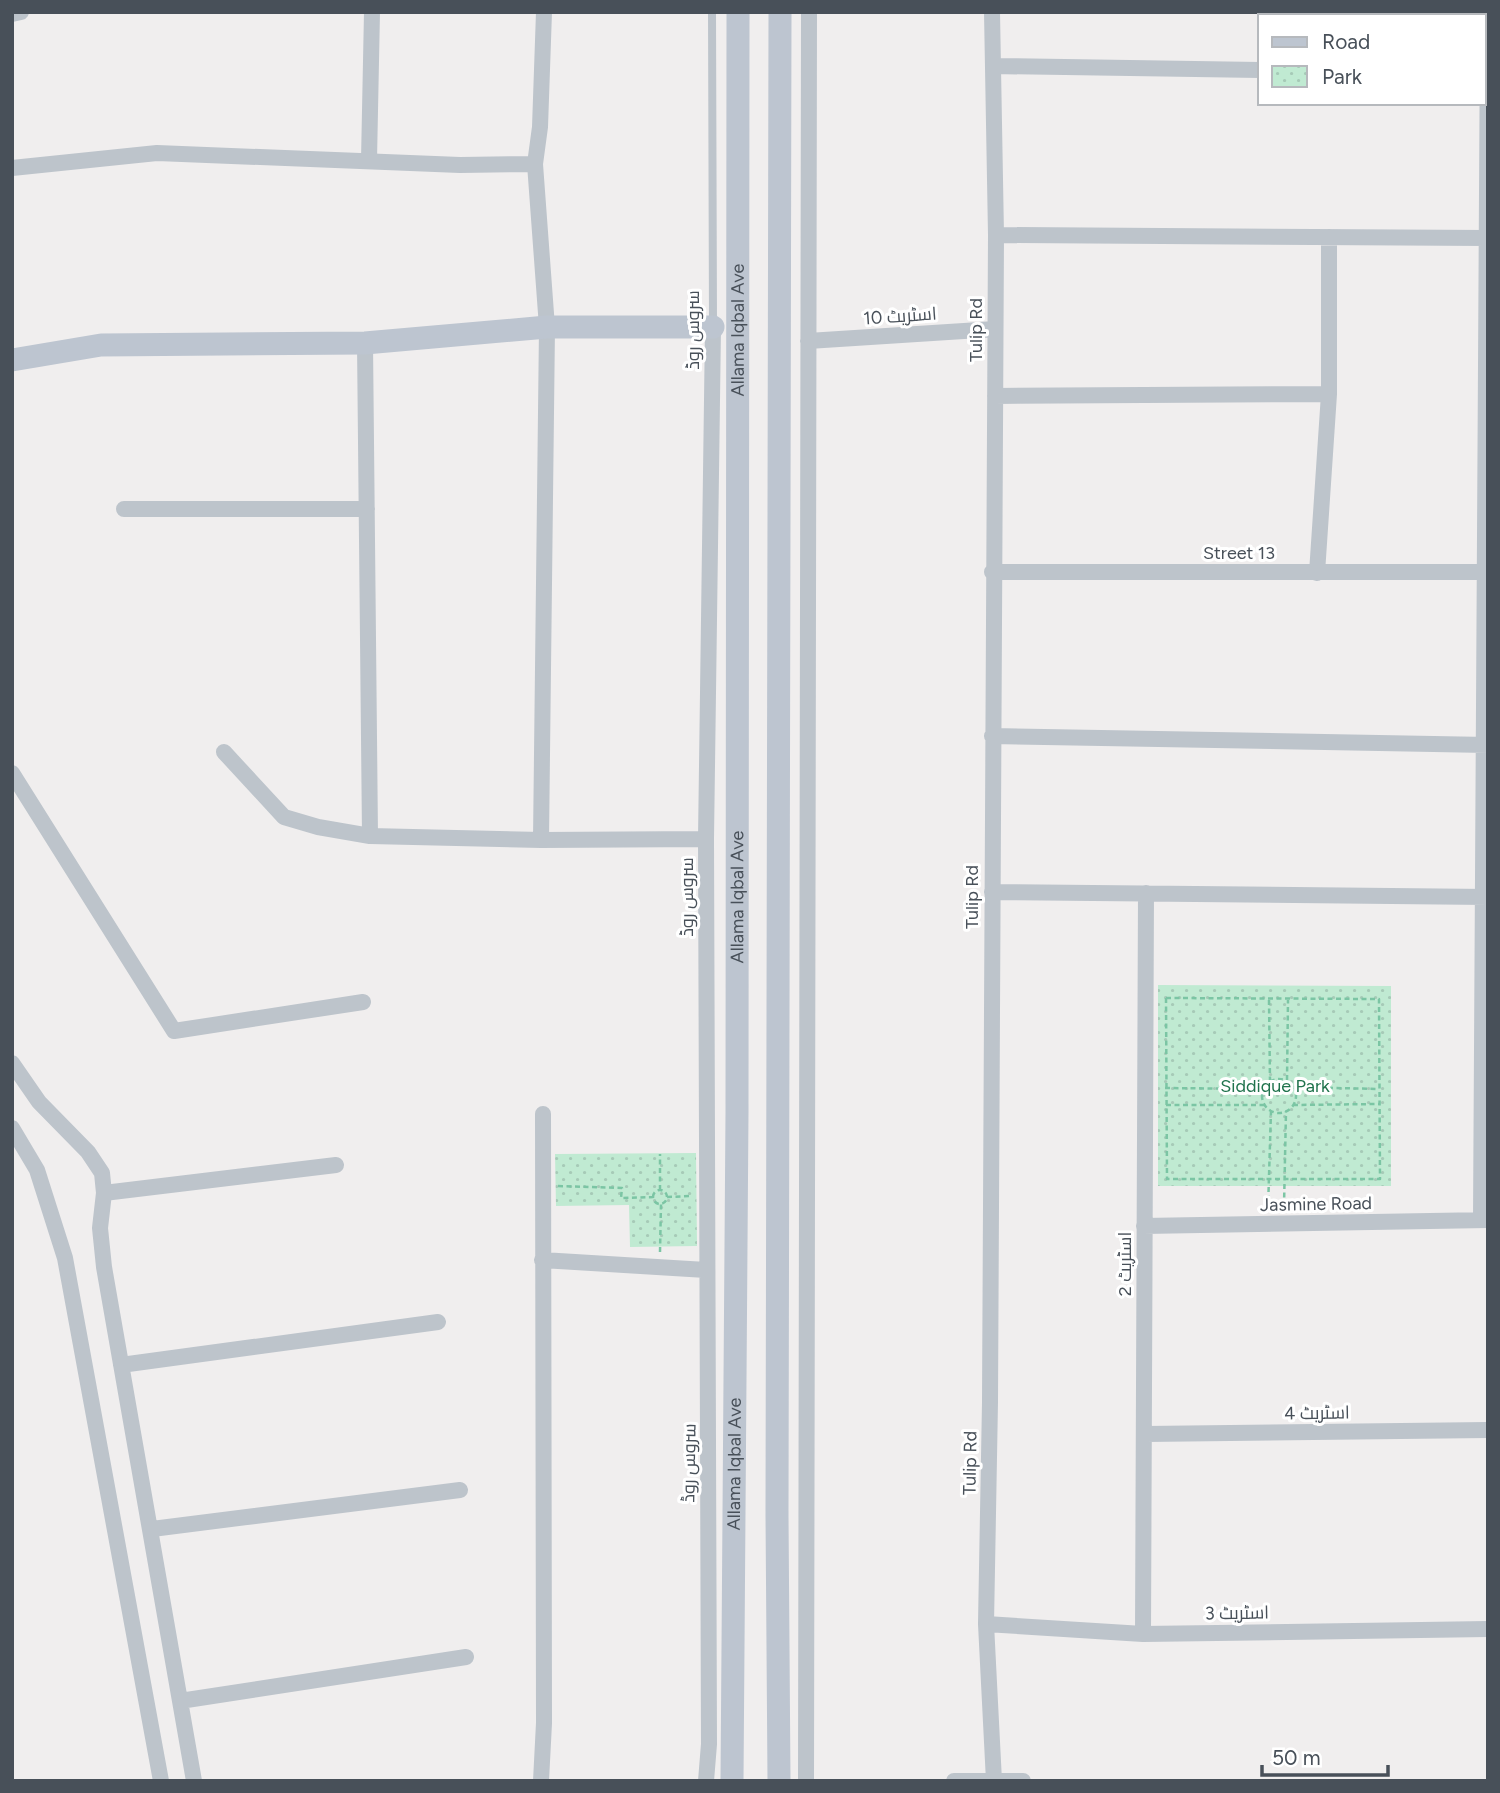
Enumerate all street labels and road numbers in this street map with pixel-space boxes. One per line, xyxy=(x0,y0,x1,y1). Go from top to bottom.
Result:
street label: Allama Iqbal Ave xyxy=(727,263,749,396)
street label: سروس روڈ xyxy=(682,290,704,370)
street label: Tulip Rd xyxy=(965,298,987,362)
street label: اسٹریٹ 10 xyxy=(863,302,937,330)
street label: Street 13 xyxy=(1203,542,1275,564)
street label: Allama Iqbal Ave xyxy=(726,830,748,963)
street label: سروس روڈ xyxy=(676,857,698,937)
street label: Tulip Rd xyxy=(961,865,983,929)
street label: Jasmine Road xyxy=(1260,1192,1372,1216)
street label: اسٹریٹ 2 xyxy=(1114,1232,1136,1296)
street label: Allama Iqbal Ave xyxy=(723,1397,746,1530)
street label: اسٹریٹ 4 xyxy=(1284,1401,1350,1425)
street label: سروس روڈ xyxy=(677,1423,701,1503)
street label: Tulip Rd xyxy=(958,1431,982,1495)
street label: اسٹریٹ 3 xyxy=(1205,1601,1269,1625)

